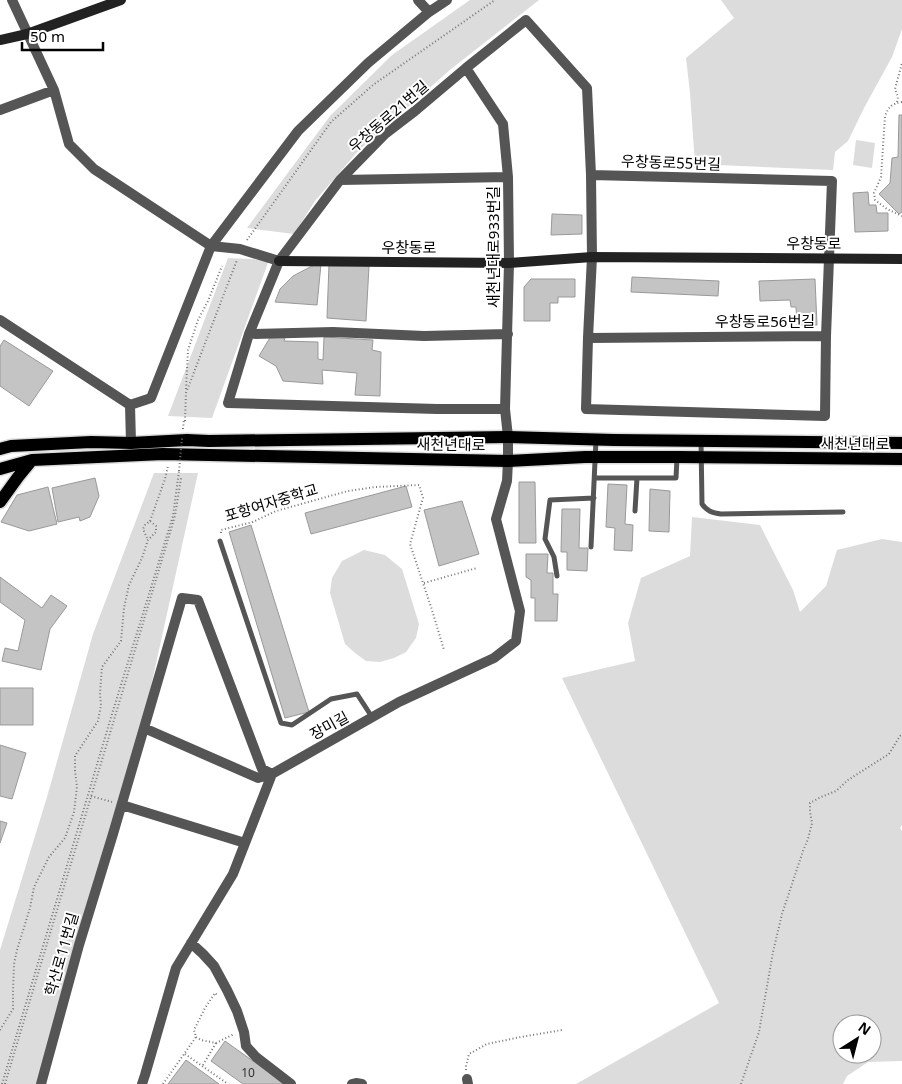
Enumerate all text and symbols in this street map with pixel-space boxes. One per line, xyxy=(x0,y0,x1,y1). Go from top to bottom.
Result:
scale bar xyxy=(22,20,104,52)
text: 50 m xyxy=(30,26,65,46)
street label: 우창동로21번길 xyxy=(344,76,432,156)
street label: 우창동로55번길 xyxy=(621,150,721,174)
street label: 새천년대로933번길 xyxy=(483,186,503,308)
street label: 우창동로 xyxy=(786,233,842,253)
street label: 우창동로 xyxy=(381,237,437,257)
street label: 우창동로56번길 xyxy=(715,311,815,331)
street label: 새천년대로 xyxy=(820,432,890,454)
street label: 새천년대로 xyxy=(416,433,486,455)
street label: 포항여자중학교 xyxy=(222,478,320,526)
street label: 장미길 xyxy=(306,706,352,744)
street label: 학산로11번길 xyxy=(40,910,82,998)
north arrow xyxy=(832,1014,882,1064)
text: N xyxy=(855,1017,875,1039)
house number: 10 xyxy=(241,1064,255,1081)

